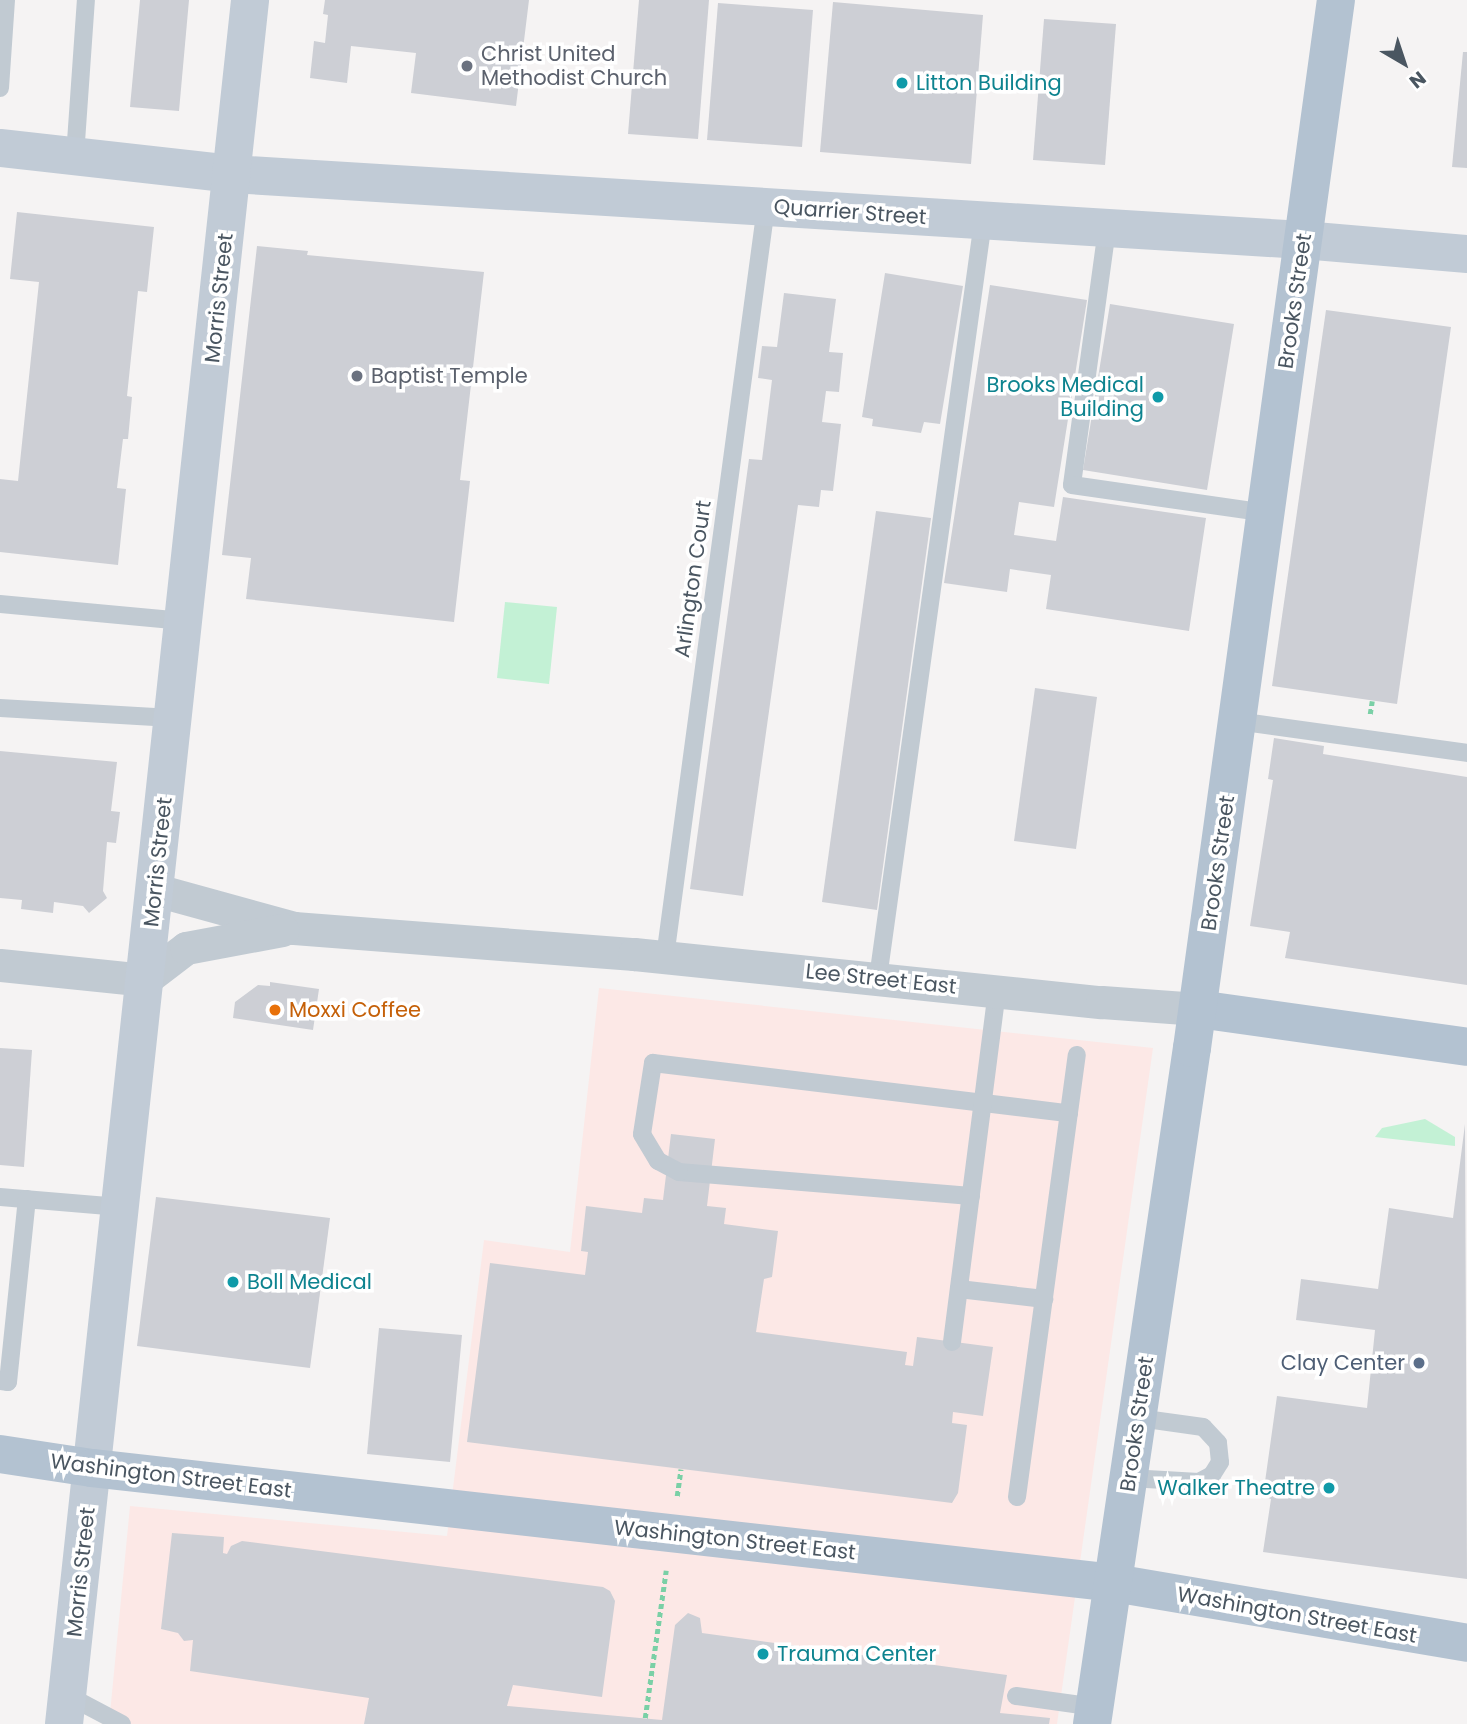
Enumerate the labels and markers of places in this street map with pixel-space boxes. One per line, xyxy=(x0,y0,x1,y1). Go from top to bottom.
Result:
place label: Christ United Methodist Church xyxy=(481,41,667,91)
marker: Christ United Methodist Church xyxy=(459,58,475,74)
place label: Litton Building xyxy=(916,70,1062,96)
marker: Litton Building xyxy=(894,75,910,91)
place label: Baptist Temple xyxy=(371,363,528,389)
marker: Baptist Temple xyxy=(349,368,365,384)
place label: Brooks Medical Building xyxy=(986,372,1144,422)
marker: Brooks Medical Building xyxy=(1150,389,1166,405)
place label: Moxxi Coffee xyxy=(289,997,421,1023)
marker: Moxxi Coffee xyxy=(267,1002,283,1018)
place label: Boll Medical xyxy=(247,1269,372,1295)
marker: Boll Medical xyxy=(225,1274,241,1290)
place label: Clay Center xyxy=(1281,1350,1405,1376)
marker: Clay Center xyxy=(1411,1355,1427,1371)
place label: Walker Theatre xyxy=(1157,1475,1315,1501)
marker: Walker Theatre xyxy=(1321,1480,1337,1496)
place label: Trauma Center xyxy=(777,1641,936,1667)
marker: Trauma Center xyxy=(755,1646,771,1662)

